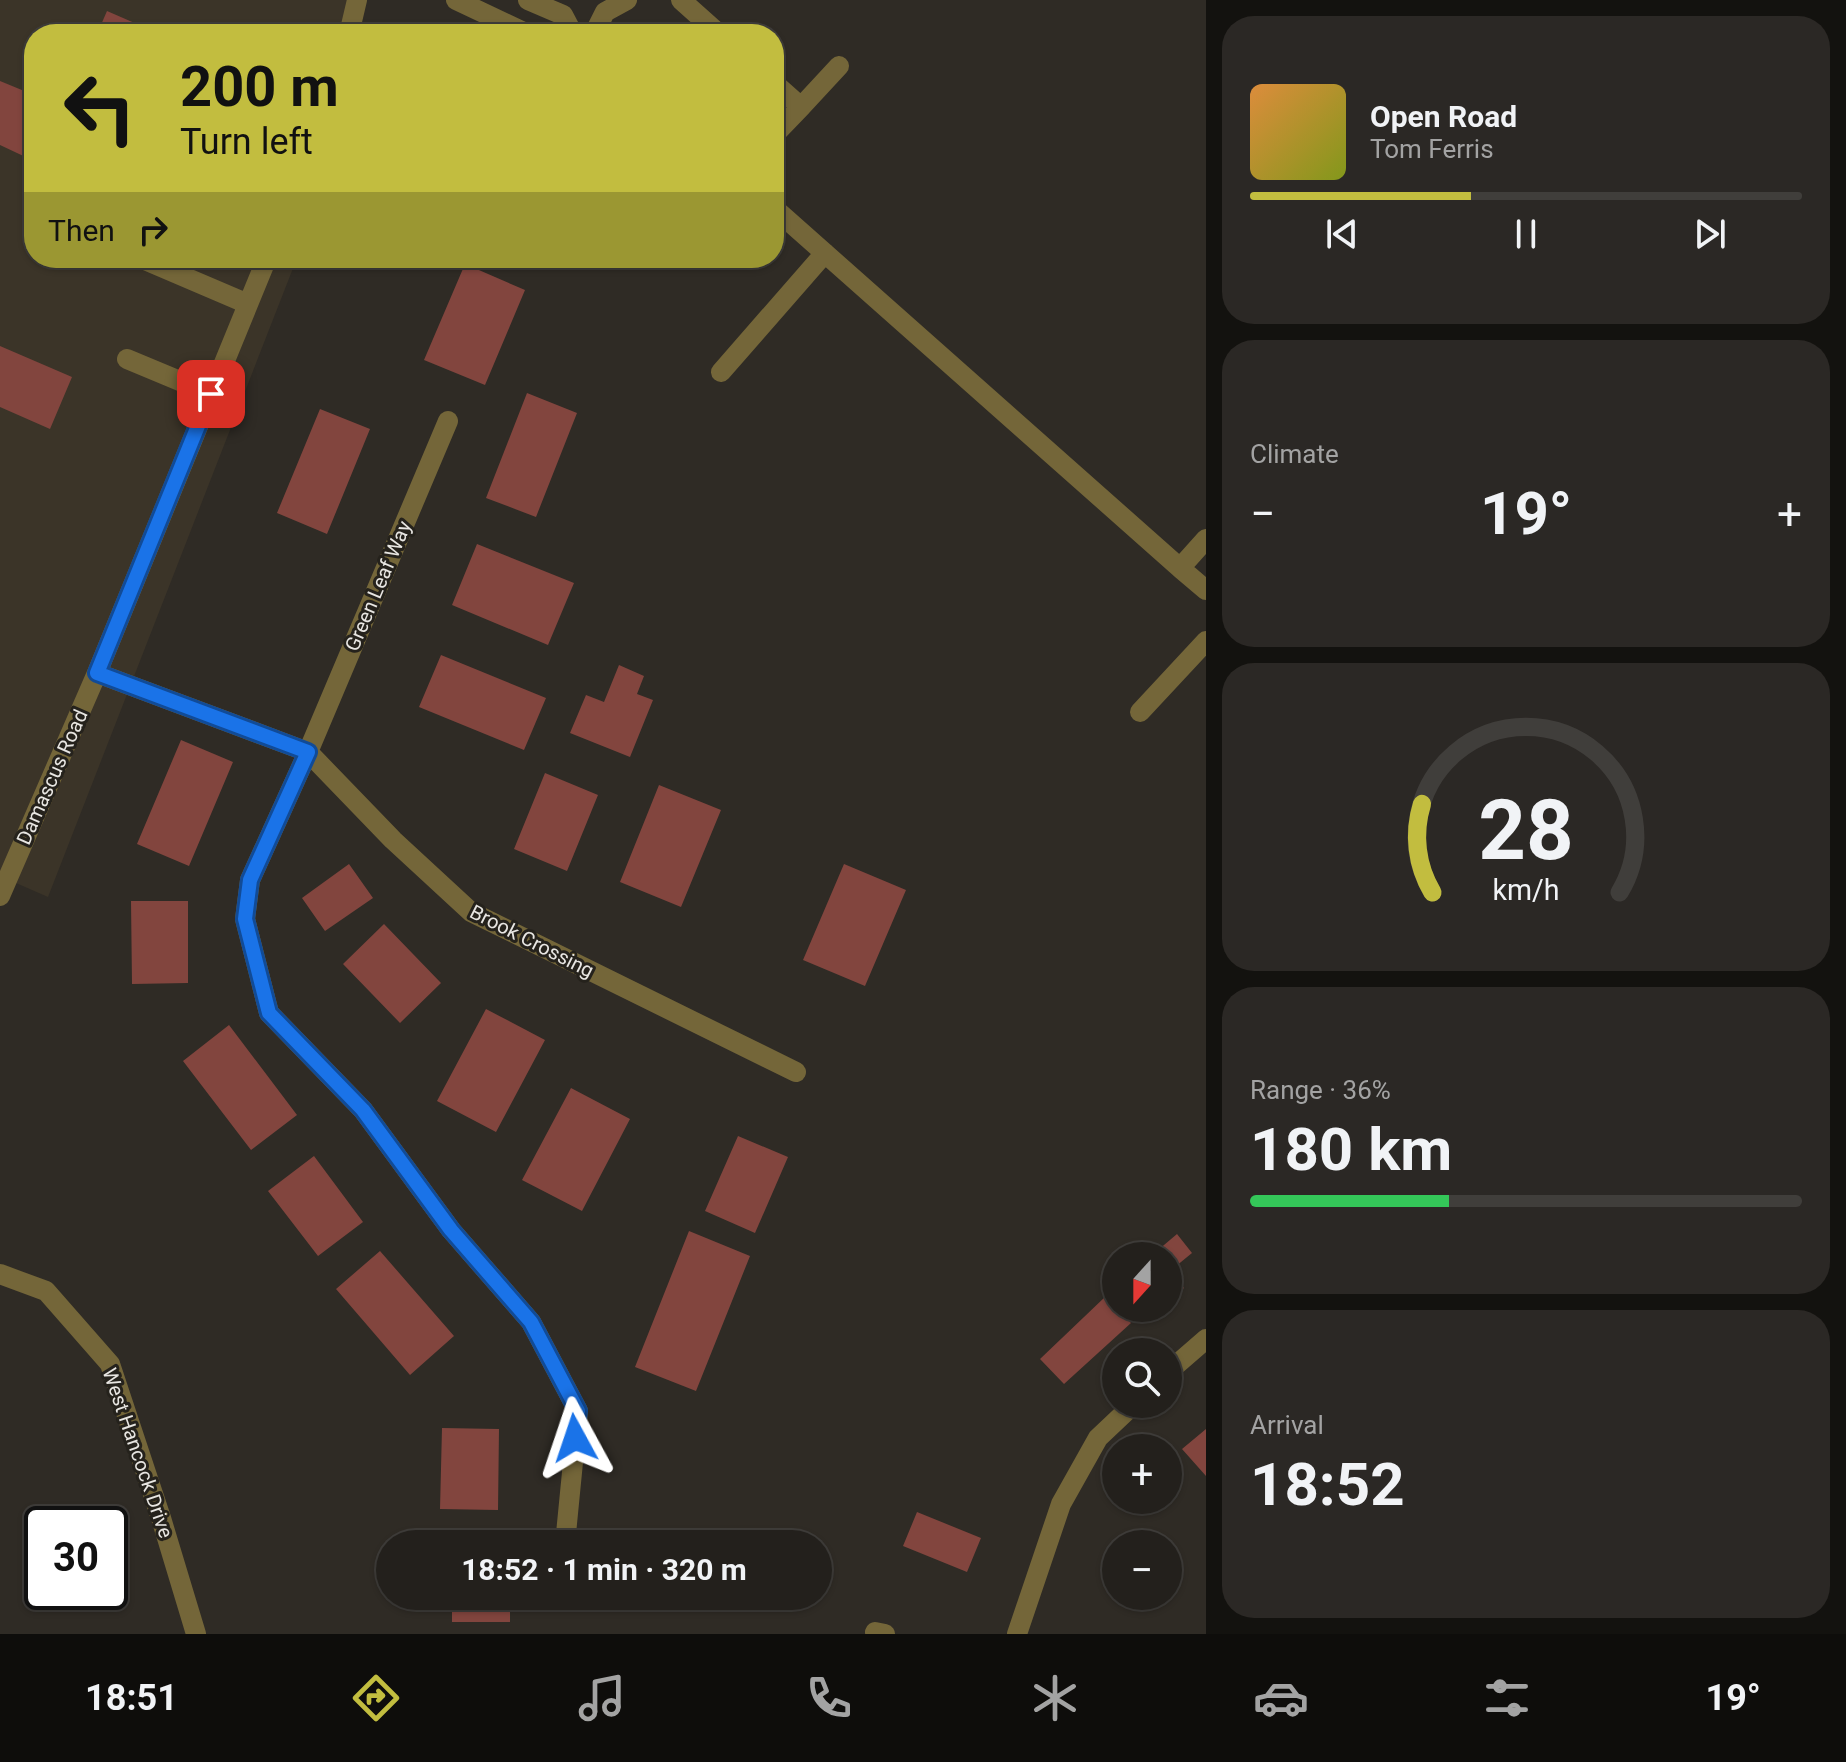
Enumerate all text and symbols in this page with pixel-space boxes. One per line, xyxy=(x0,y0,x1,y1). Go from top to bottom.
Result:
text: 200 m xyxy=(180,54,339,120)
icon: left xyxy=(48,56,152,160)
text: Open Road xyxy=(1370,99,1517,134)
text: Turn left xyxy=(180,121,313,163)
text: Tom Ferris xyxy=(1370,134,1494,164)
icon: right xyxy=(131,208,175,252)
icon: previous xyxy=(1320,212,1364,256)
icon: pause xyxy=(1504,212,1548,256)
icon: next xyxy=(1688,212,1732,256)
text: Then xyxy=(48,213,115,248)
pin xyxy=(177,360,245,428)
icon: arrive xyxy=(189,372,233,416)
text: Climate xyxy=(1250,439,1339,469)
text: 19° xyxy=(1480,478,1572,549)
text: − xyxy=(1250,488,1275,540)
text: + xyxy=(1777,488,1802,540)
street label: Green Leaf Way xyxy=(340,517,416,655)
street label: Damascus Road xyxy=(11,706,93,848)
text: 28 xyxy=(1478,782,1574,879)
text: km/h xyxy=(1492,873,1560,907)
street label: Brook Crossing xyxy=(466,899,598,983)
text: Range · 36% xyxy=(1250,1075,1391,1105)
text: 180 km xyxy=(1250,1114,1452,1185)
north arrow xyxy=(1102,1242,1182,1322)
map controls xyxy=(1102,1242,1182,1610)
button: search xyxy=(1102,1338,1182,1418)
street label: West Hancock Drive xyxy=(98,1365,178,1541)
position arrow xyxy=(533,1396,617,1480)
text: Arrival xyxy=(1250,1410,1324,1440)
button: + xyxy=(1102,1434,1182,1514)
text: 18:52 xyxy=(1250,1449,1405,1520)
speed limit sign: 30 xyxy=(24,1506,128,1610)
button: − xyxy=(1102,1530,1182,1610)
text: 18:52 · 1 min · 320 m xyxy=(461,1552,747,1587)
icon: directions xyxy=(348,1670,404,1726)
icon: music xyxy=(574,1670,630,1726)
icon: phone xyxy=(801,1670,857,1726)
icon: climate xyxy=(1027,1670,1083,1726)
icon: car xyxy=(1253,1670,1309,1726)
icon: filters xyxy=(1479,1670,1535,1726)
text: 18:51 xyxy=(85,1677,178,1719)
text: 19° xyxy=(1706,1677,1761,1719)

